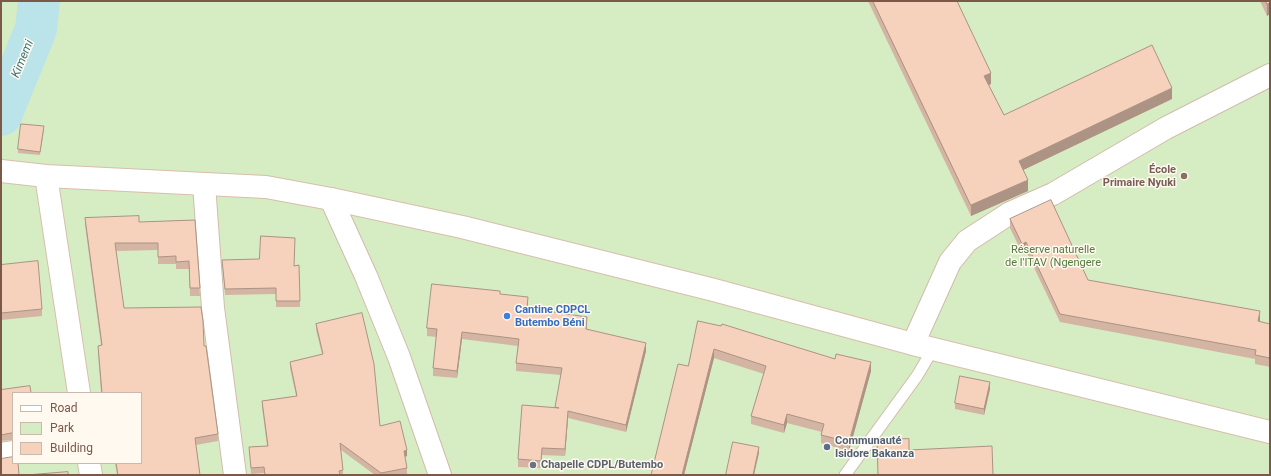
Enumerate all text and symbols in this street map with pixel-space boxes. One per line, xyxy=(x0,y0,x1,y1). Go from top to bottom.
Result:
water label: Kimemi xyxy=(9,38,37,80)
place label: École Primaire Nyuki xyxy=(1103,163,1176,189)
marker: École Primaire Nyuki xyxy=(1179,171,1189,181)
park label: Réserve naturelle de l'ITAV (Ngengere xyxy=(1005,243,1101,269)
place label: Cantine CDPCL Butembo Béni xyxy=(515,303,590,329)
marker: Cantine CDPCL Butembo Béni xyxy=(502,311,512,321)
legend xyxy=(12,392,142,464)
text: Road xyxy=(50,401,78,415)
text: Park xyxy=(50,421,74,435)
place label: Communauté Isidore Bakanza xyxy=(835,434,914,460)
text: Building xyxy=(50,441,93,455)
marker: Communauté Isidore Bakanza xyxy=(822,442,832,452)
place label: Chapelle CDPL/Butembo xyxy=(541,458,663,472)
marker: Chapelle CDPL/Butembo xyxy=(528,460,538,470)

